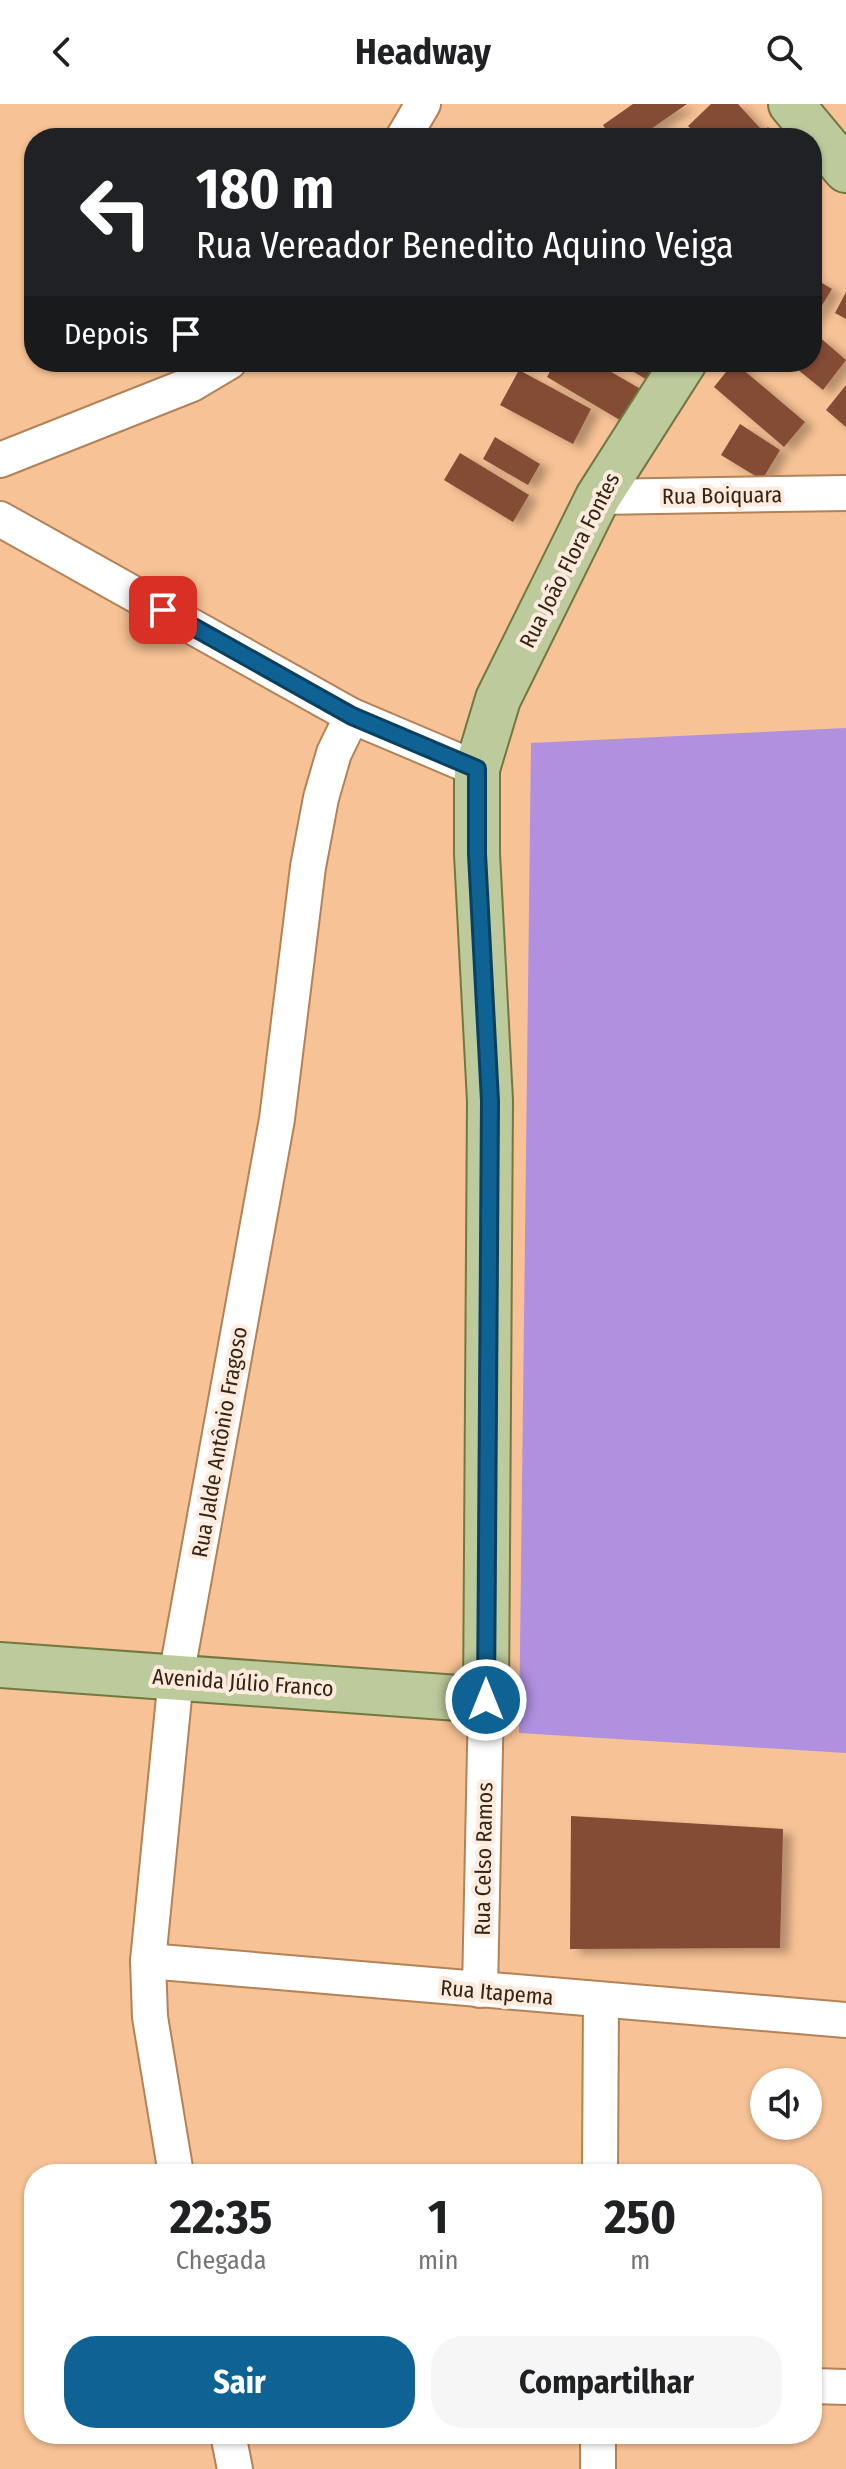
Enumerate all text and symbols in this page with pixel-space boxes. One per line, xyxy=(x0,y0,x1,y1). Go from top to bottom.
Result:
icon: back xyxy=(40,30,84,74)
text: Headway xyxy=(355,30,491,74)
icon: search xyxy=(762,30,806,74)
text: 180 m xyxy=(196,156,334,223)
icon: left xyxy=(64,160,168,264)
text: Rua Vereador Benedito Aquino Veiga xyxy=(196,224,734,268)
icon: arrive xyxy=(164,312,208,356)
text: Depois xyxy=(64,316,148,352)
street label: Rua João Flora Fontes xyxy=(514,468,625,652)
street label: Rua Boiquara xyxy=(662,481,782,510)
pin xyxy=(129,576,197,644)
icon: arrive xyxy=(141,588,185,632)
street label: Rua Jalde Antônio Fragoso xyxy=(186,1325,253,1560)
position arrow xyxy=(444,1658,528,1742)
street label: Avenida Júlio Franco xyxy=(152,1663,334,1702)
street label: Rua Celso Ramos xyxy=(469,1782,498,1936)
street label: Rua Itapema xyxy=(439,1974,555,2011)
map controls xyxy=(750,2068,822,2140)
button: sound xyxy=(750,2068,822,2140)
text: 22:35 xyxy=(170,2188,272,2246)
text: 1 xyxy=(428,2188,448,2246)
text: 250 xyxy=(604,2188,676,2246)
text: Chegada xyxy=(176,2245,266,2276)
text: min xyxy=(418,2245,458,2276)
text: m xyxy=(630,2245,650,2276)
button: Sair xyxy=(64,2336,415,2428)
button: Compartilhar xyxy=(431,2336,782,2428)

